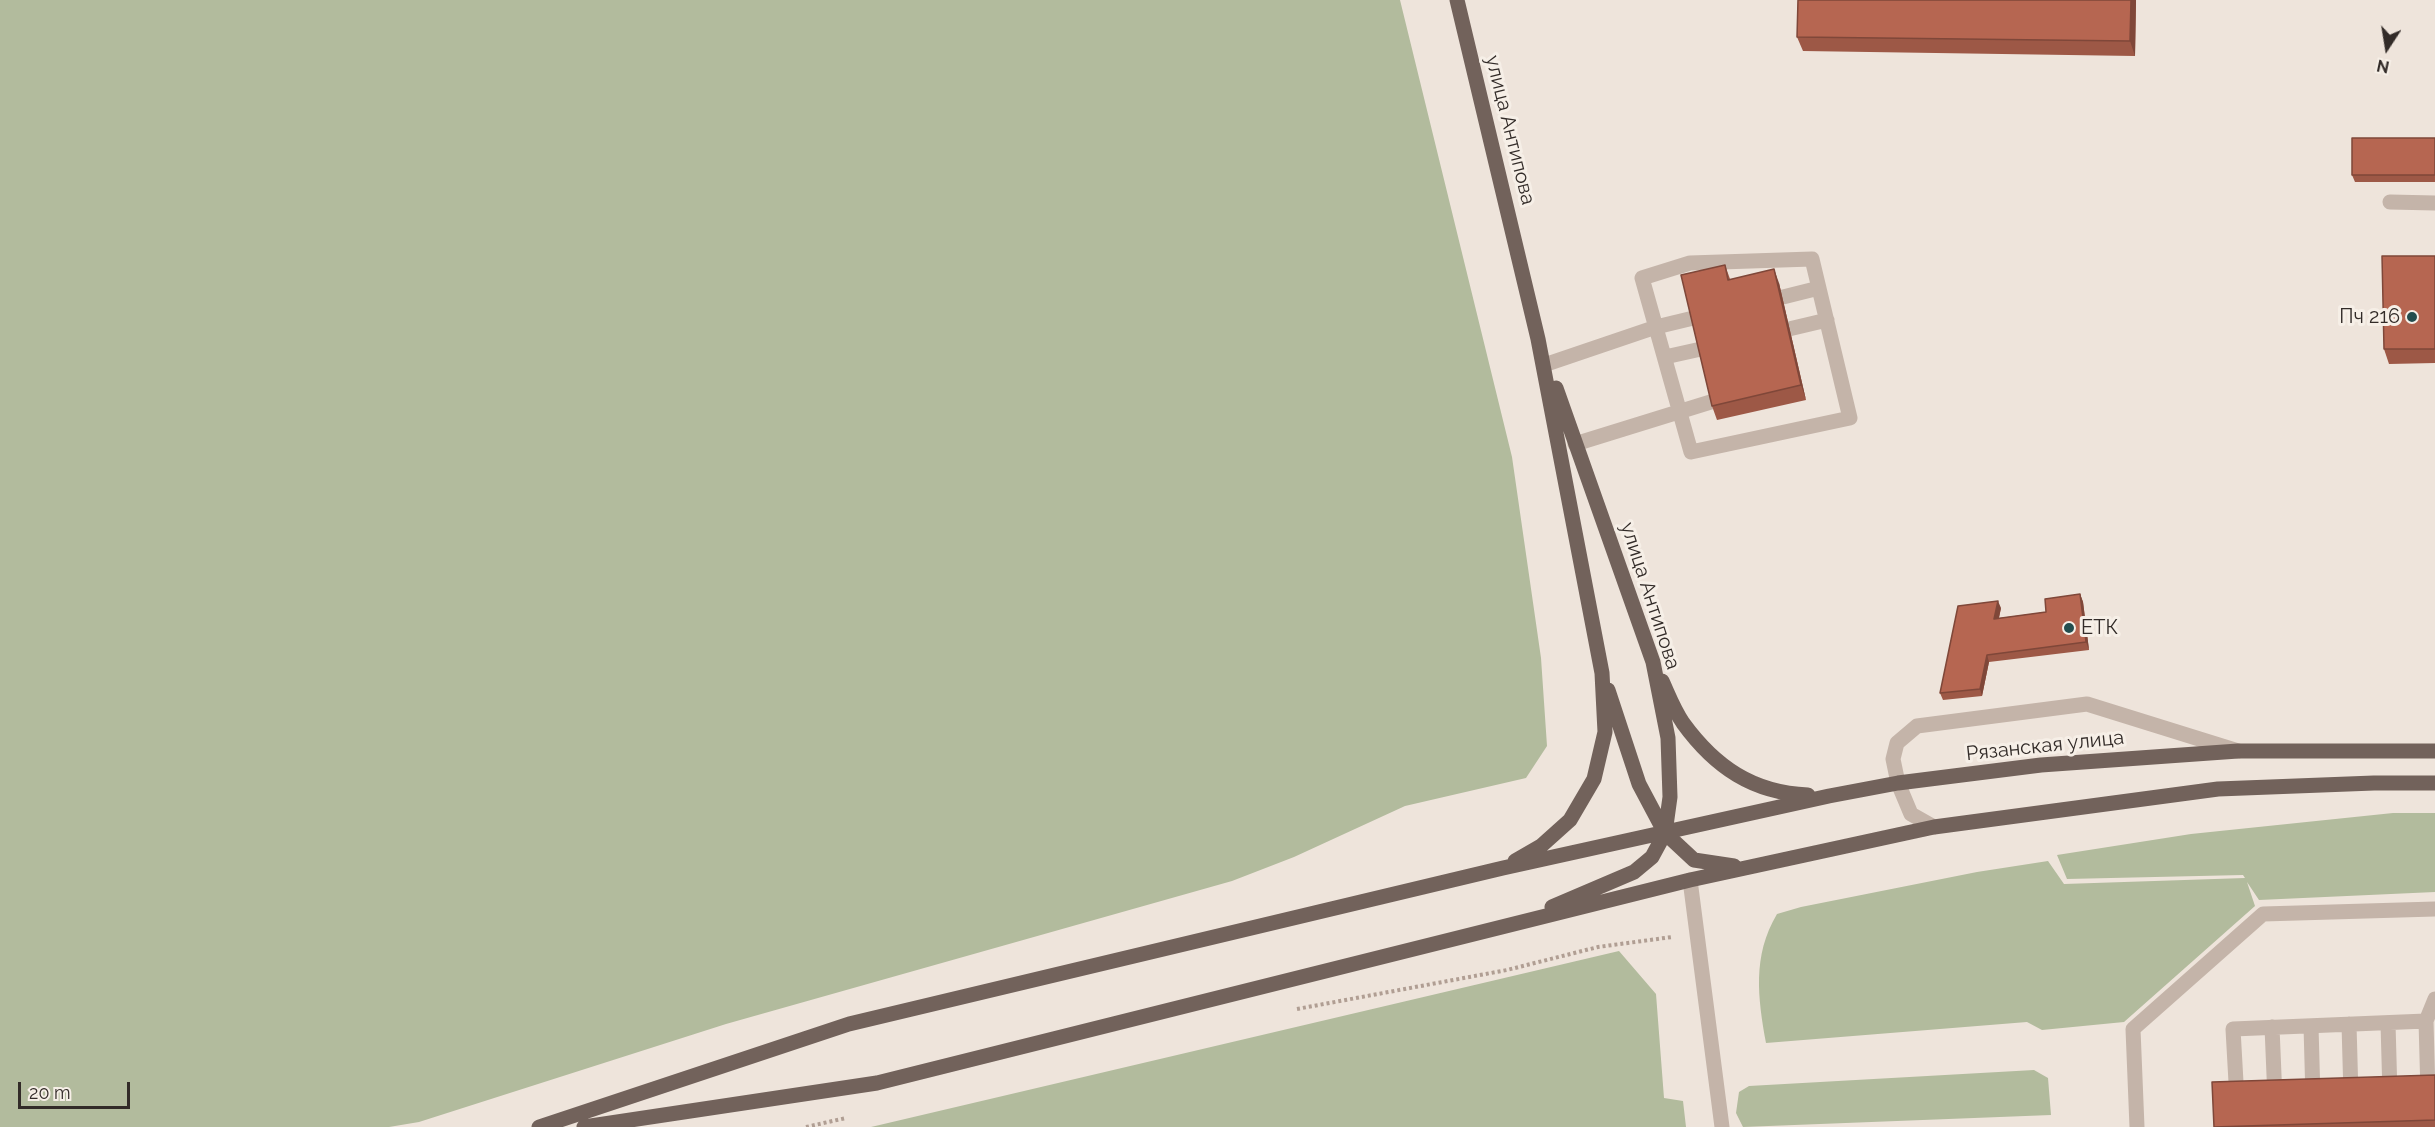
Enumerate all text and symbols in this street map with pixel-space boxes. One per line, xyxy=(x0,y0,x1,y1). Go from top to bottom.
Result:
north arrow xyxy=(2357,18,2417,78)
street label: улица Антипова xyxy=(1480,53,1540,207)
text: N xyxy=(2375,56,2391,77)
place label: Пч 216 xyxy=(2339,305,2400,329)
marker: Пч 216 xyxy=(2405,310,2419,324)
street label: улица Антипова xyxy=(1615,519,1685,673)
place label: ЕТК xyxy=(2081,616,2118,640)
marker: ЕТК xyxy=(2062,621,2076,635)
street label: Рязанская улица xyxy=(1965,726,2125,766)
scale bar xyxy=(21,1070,134,1108)
text: 20 m xyxy=(29,1082,71,1103)

